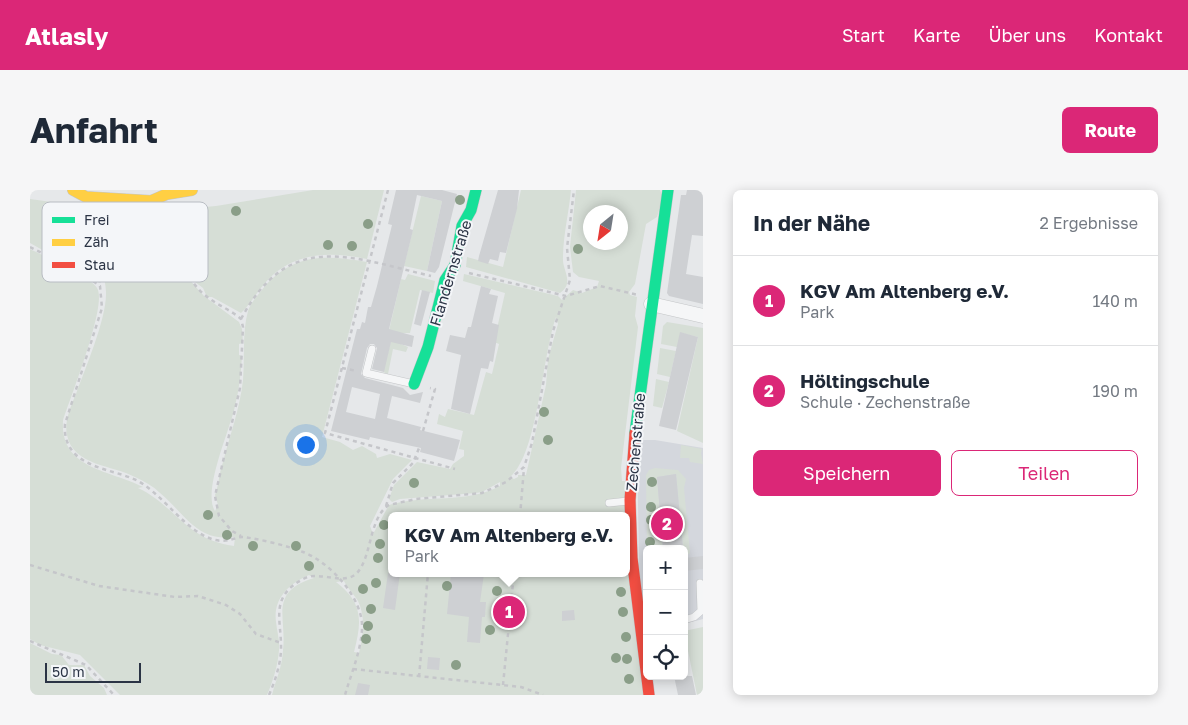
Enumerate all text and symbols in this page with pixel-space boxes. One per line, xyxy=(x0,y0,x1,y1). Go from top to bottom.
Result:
text: Atlasly xyxy=(25,21,108,50)
text: Start xyxy=(842,24,885,46)
text: Karte xyxy=(913,24,960,46)
text: Über uns xyxy=(988,24,1066,46)
text: Kontakt xyxy=(1094,24,1163,46)
button: Route xyxy=(1062,107,1158,153)
text: Anfahrt xyxy=(30,109,158,151)
legend xyxy=(42,202,208,282)
north arrow xyxy=(583,205,628,250)
text: In der Nähe xyxy=(753,210,870,236)
text: Frei xyxy=(84,211,110,228)
text: 2 Ergebnisse xyxy=(1040,213,1138,233)
street label: Flandernstraße xyxy=(425,218,475,328)
text: Zäh xyxy=(84,233,109,250)
text: Stau xyxy=(84,256,115,273)
text: KGV Am Altenberg e.V. xyxy=(800,279,1009,302)
text: 1 xyxy=(765,291,773,311)
text: 140 m xyxy=(1092,291,1138,311)
text: Park xyxy=(800,302,835,322)
text: Höltingschule xyxy=(800,369,930,392)
text: 2 xyxy=(764,381,774,401)
text: 190 m xyxy=(1092,381,1138,401)
street label: Zechenstraße xyxy=(622,392,648,492)
text: Schule · Zechenstraße xyxy=(800,392,970,412)
your location xyxy=(293,432,319,458)
button: Speichern xyxy=(753,450,941,496)
button: Teilen xyxy=(951,450,1138,496)
pin: 2 xyxy=(651,505,683,543)
popup xyxy=(388,512,630,577)
text: KGV Am Altenberg e.V. xyxy=(404,523,614,546)
map controls xyxy=(643,545,688,680)
button: + xyxy=(643,545,688,590)
text: Park xyxy=(404,546,439,566)
button: − xyxy=(643,590,688,635)
pin: 1 xyxy=(493,593,525,631)
button: locate xyxy=(643,635,688,680)
scale bar xyxy=(45,660,141,683)
text: 50 m xyxy=(52,663,85,680)

